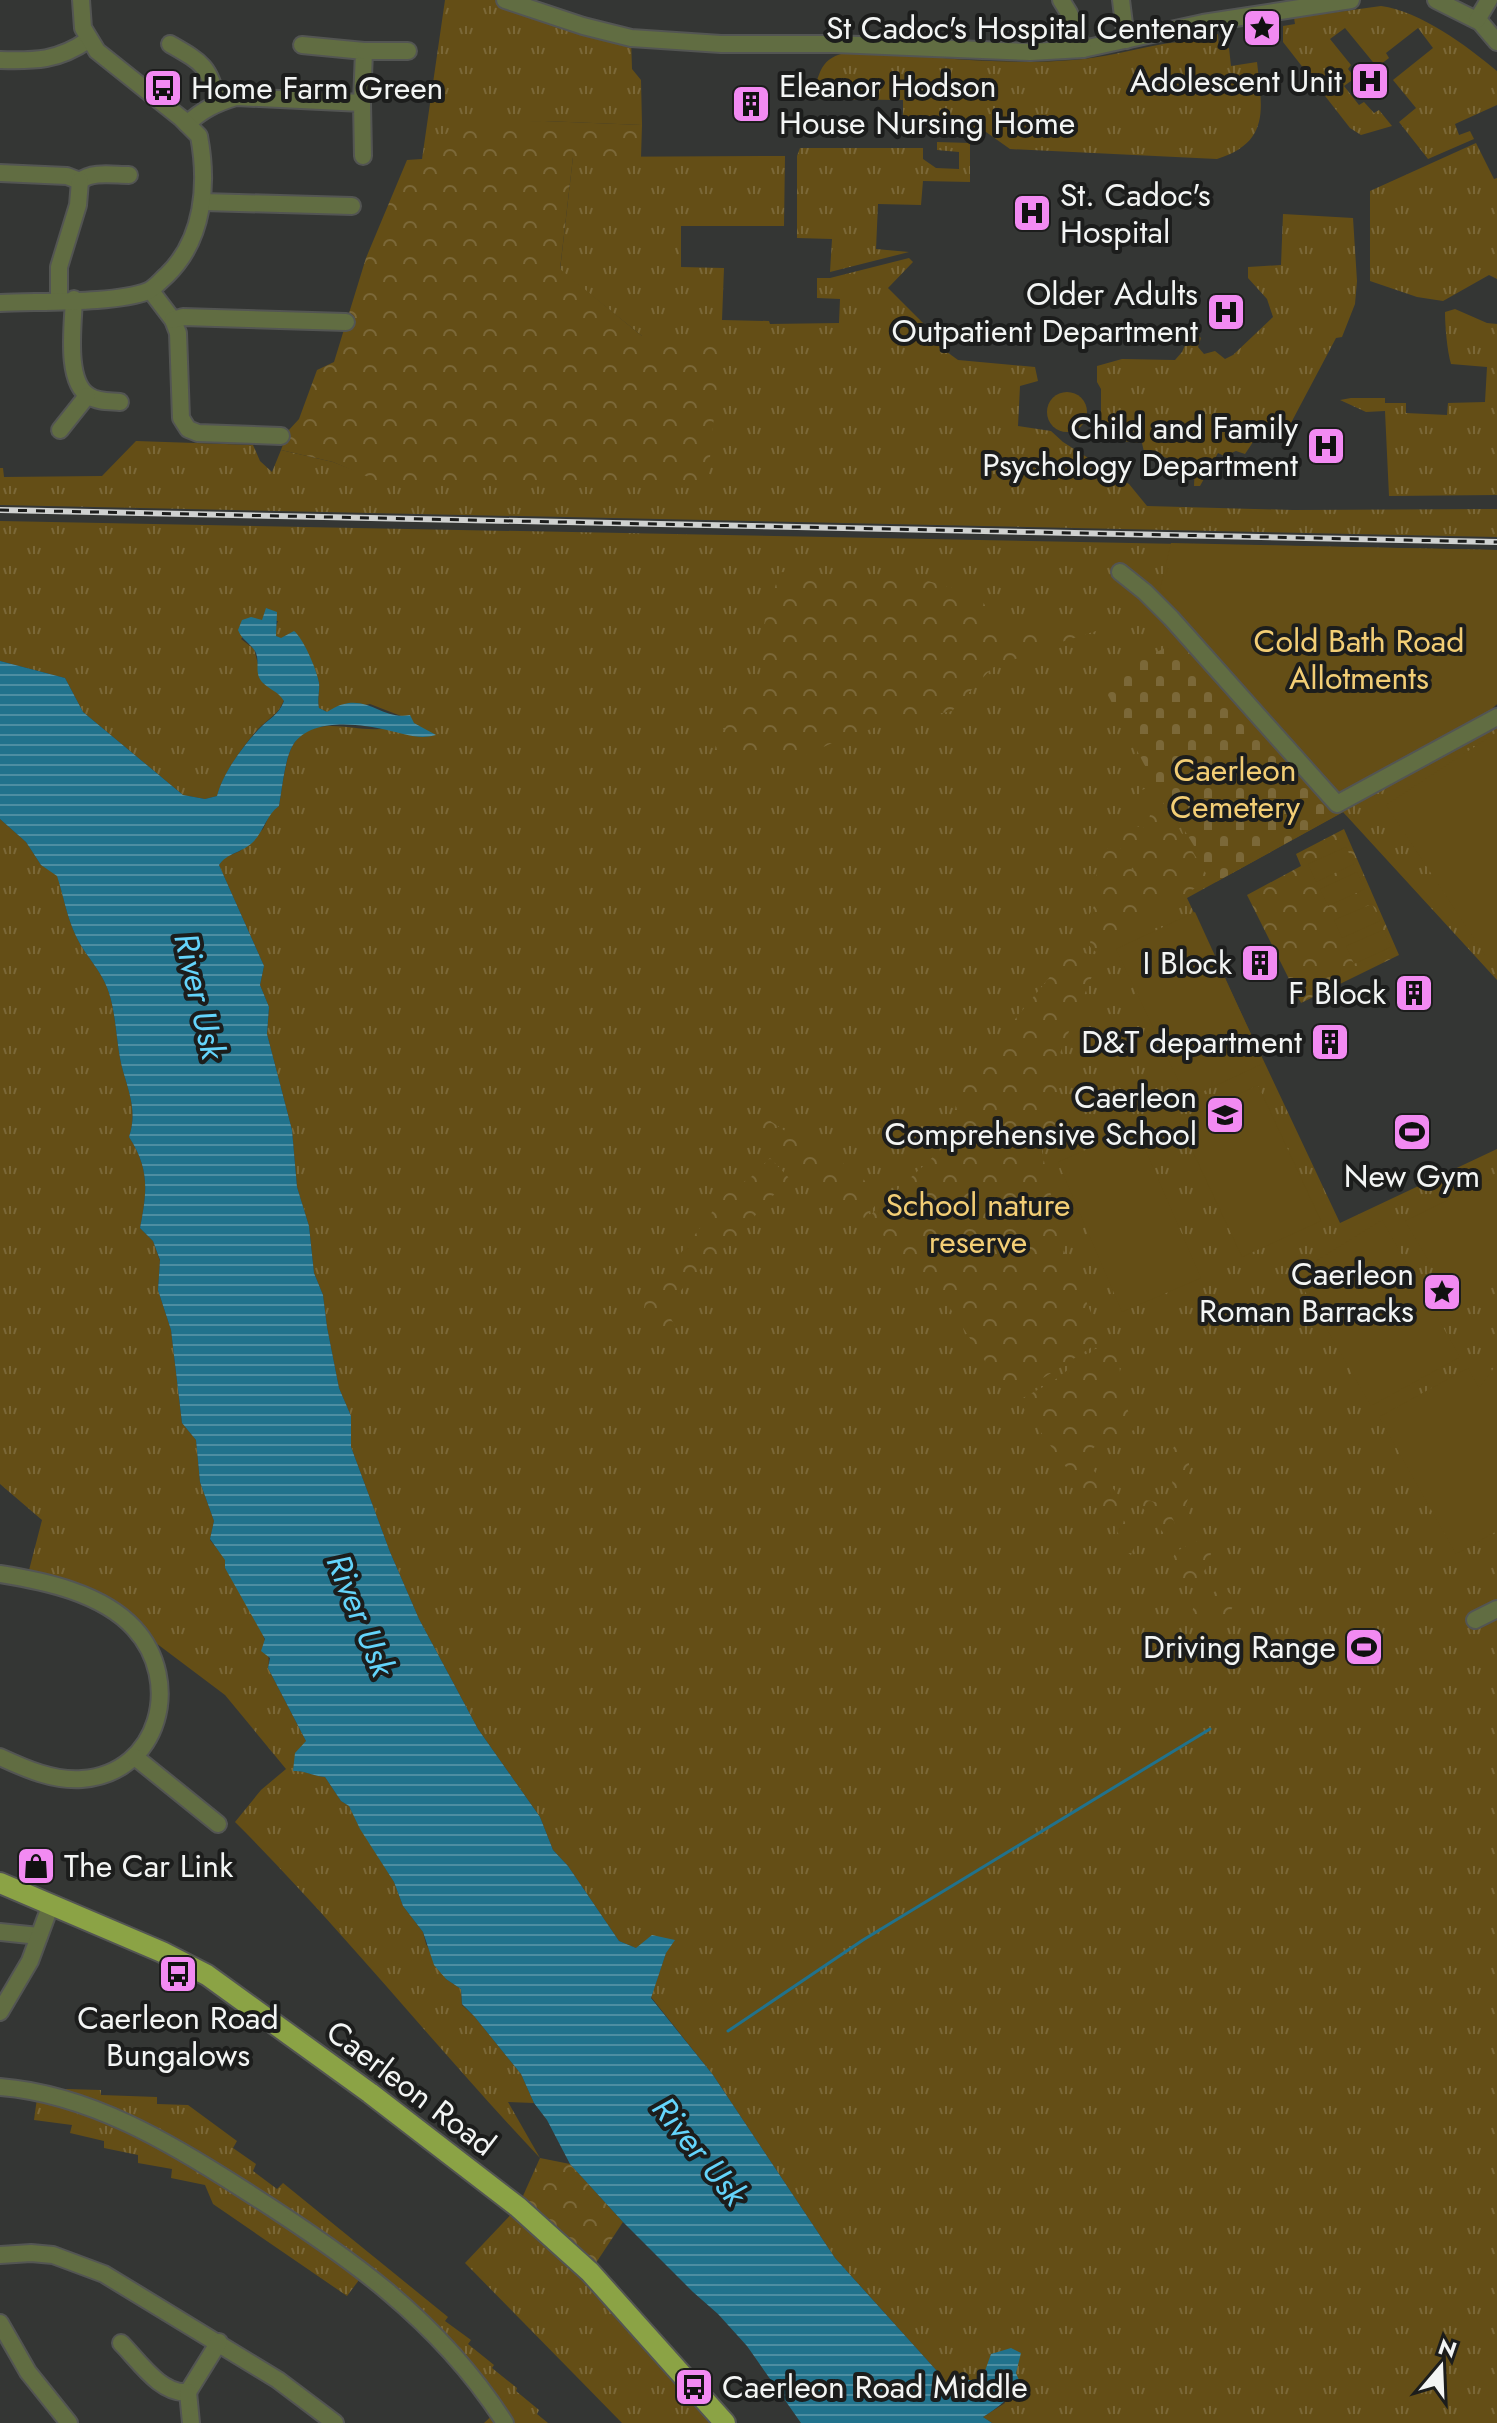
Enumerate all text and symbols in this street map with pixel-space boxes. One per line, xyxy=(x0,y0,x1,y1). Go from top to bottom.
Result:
place label: St Cadoc's Hospital Centenary xyxy=(826,5,1235,51)
place icon: St Cadoc's Hospital Centenary xyxy=(1241,7,1283,49)
place label: Adolescent Unit xyxy=(1130,58,1342,104)
hospital icon: Adolescent Unit xyxy=(1349,60,1391,102)
place label: Eleanor Hodson House Nursing Home xyxy=(779,63,1075,146)
place label: Home Farm Green xyxy=(191,65,443,111)
bus stop icon: Home Farm Green xyxy=(142,67,184,109)
building icon: Eleanor Hodson House Nursing Home xyxy=(730,83,772,125)
place label: St. Cadoc's Hospital xyxy=(1060,172,1211,255)
hospital icon: St. Cadoc's Hospital xyxy=(1011,192,1053,234)
place label: Older Adults Outpatient Department xyxy=(892,271,1198,354)
hospital icon: Older Adults Outpatient Department xyxy=(1205,291,1247,333)
place label: Child and Family Psychology Department xyxy=(982,405,1299,488)
hospital icon: Child and Family Psychology Department xyxy=(1305,425,1347,467)
park label: Cold Bath Road Allotments xyxy=(1254,618,1464,701)
park label: Caerleon Cemetery xyxy=(1170,747,1301,830)
water label: River Usk xyxy=(161,928,238,1065)
place label: I Block xyxy=(1142,940,1233,986)
building icon: I Block xyxy=(1239,942,1281,984)
place label: F Block xyxy=(1288,970,1387,1016)
building icon: F Block xyxy=(1393,972,1435,1014)
place label: D&T department xyxy=(1081,1019,1302,1065)
building icon: D&T department xyxy=(1309,1021,1351,1063)
place label: Caerleon Comprehensive School xyxy=(885,1074,1197,1157)
school or university icon: Caerleon Comprehensive School xyxy=(1204,1094,1246,1136)
sports icon: New Gym xyxy=(1391,1111,1433,1153)
place label: New Gym xyxy=(1344,1153,1480,1199)
park label: School nature reserve xyxy=(885,1182,1071,1265)
place label: Caerleon Roman Barracks xyxy=(1199,1251,1414,1334)
place icon: Caerleon Roman Barracks xyxy=(1421,1271,1463,1313)
water label: River Usk xyxy=(314,1547,408,1685)
place label: Driving Range xyxy=(1143,1624,1336,1670)
sports icon: Driving Range xyxy=(1343,1626,1385,1668)
place label: The Car Link xyxy=(64,1843,234,1889)
shop icon: The Car Link xyxy=(15,1845,57,1887)
bus stop icon: Caerleon Road Bungalows xyxy=(157,1953,199,1995)
place label: Caerleon Road Bungalows xyxy=(77,1995,279,2078)
street label: Caerleon Road xyxy=(317,2009,505,2167)
water label: River Usk xyxy=(640,2086,760,2218)
north arrow xyxy=(1401,2327,1481,2407)
text: N xyxy=(1434,2330,1461,2366)
place label: Caerleon Road Middle xyxy=(722,2364,1028,2410)
bus stop icon: Caerleon Road Middle xyxy=(673,2366,715,2408)

